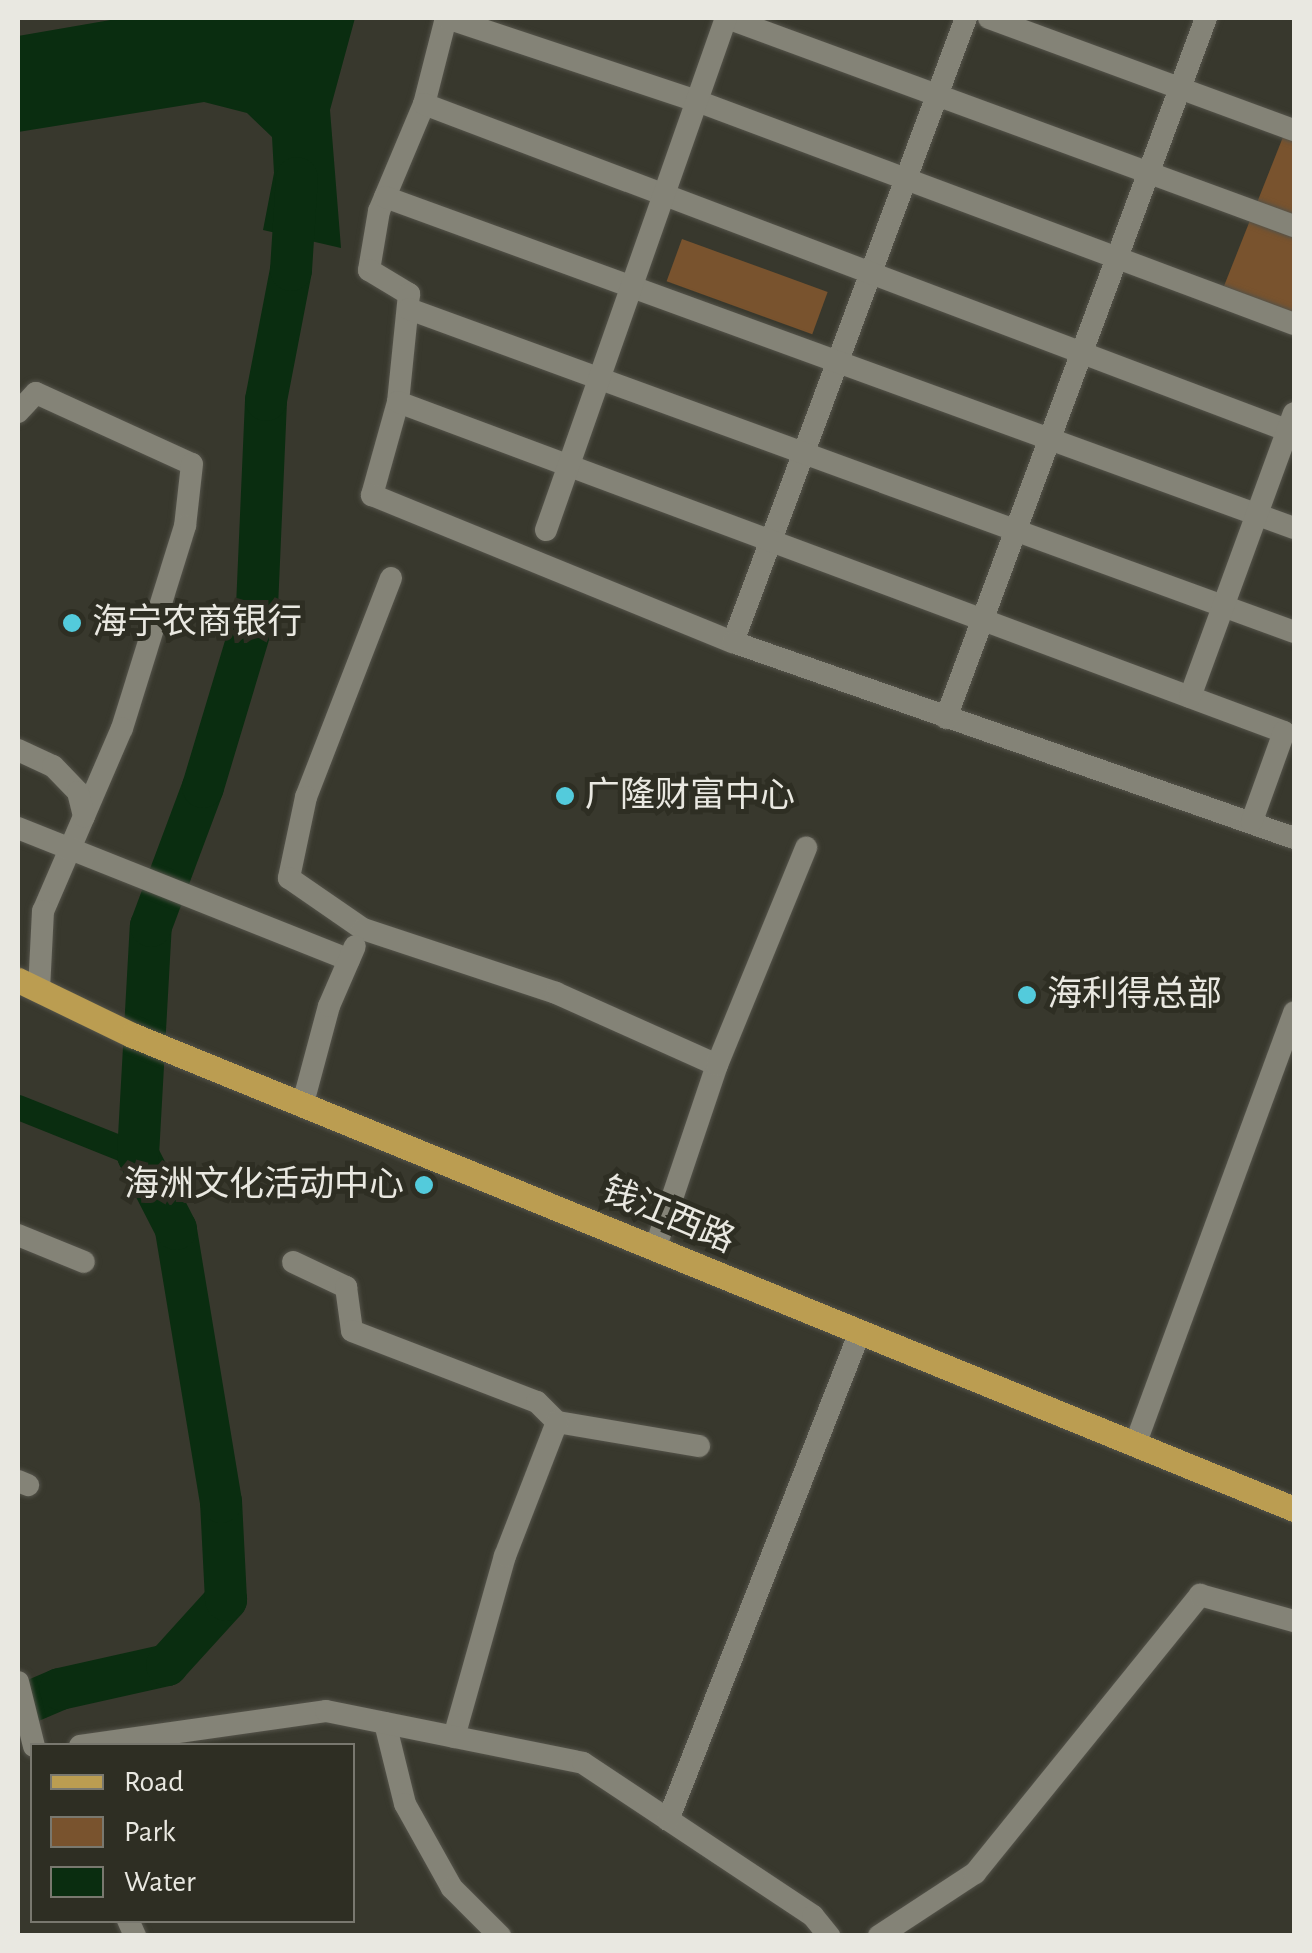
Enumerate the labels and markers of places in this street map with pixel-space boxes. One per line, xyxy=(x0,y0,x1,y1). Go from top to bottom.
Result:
place label: 海宁农商银行 xyxy=(92,602,302,644)
marker: 海宁农商银行 xyxy=(61,612,83,634)
place label: 广隆财富中心 xyxy=(585,775,795,817)
marker: 广隆财富中心 xyxy=(554,785,576,807)
place label: 海利得总部 xyxy=(1047,974,1222,1016)
marker: 海利得总部 xyxy=(1016,984,1038,1006)
place label: 海洲文化活动中心 xyxy=(124,1164,404,1206)
marker: 海洲文化活动中心 xyxy=(413,1174,435,1196)

